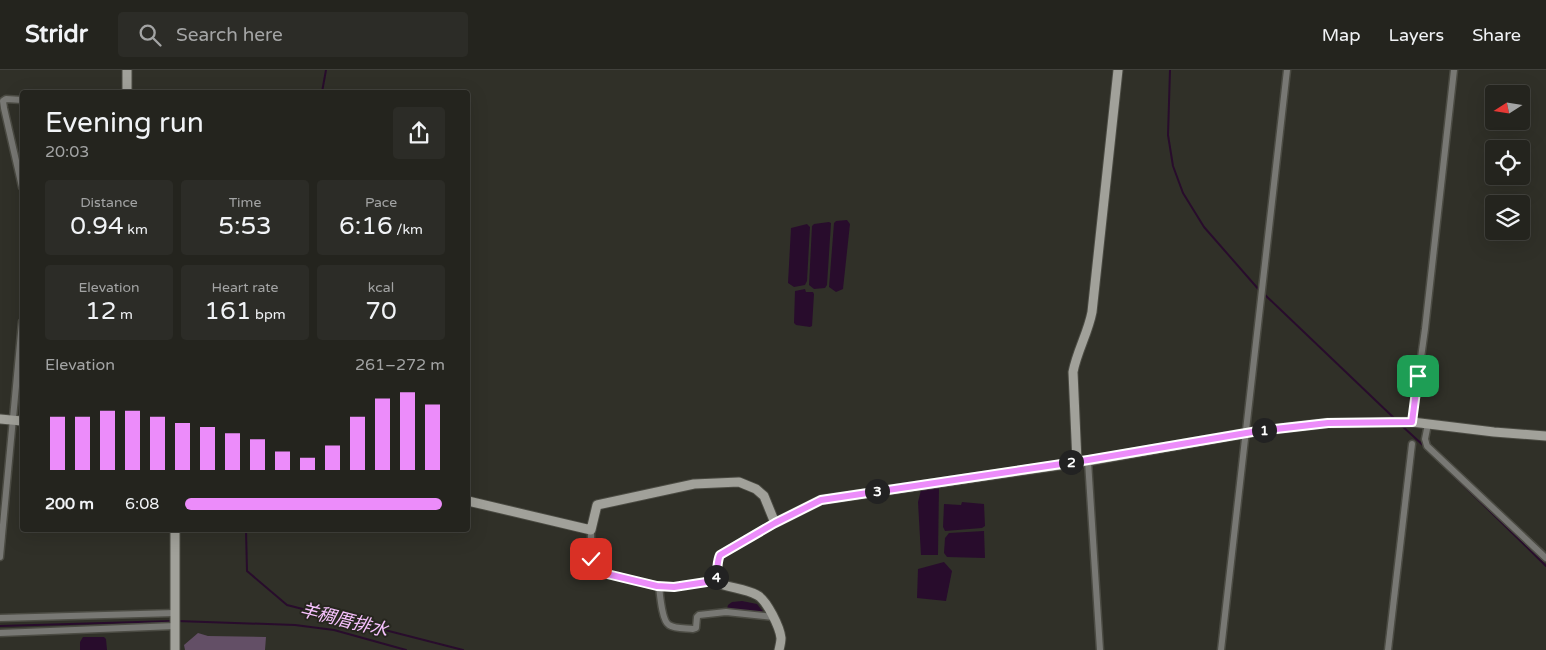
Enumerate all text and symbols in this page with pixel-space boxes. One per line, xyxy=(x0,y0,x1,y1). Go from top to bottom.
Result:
search box xyxy=(118,12,468,57)
text: Stridr xyxy=(25,20,88,49)
icon: search xyxy=(136,21,164,49)
text: Search here xyxy=(176,24,283,46)
text: Map xyxy=(1322,24,1361,46)
text: Layers xyxy=(1389,24,1444,46)
text: Share xyxy=(1472,24,1521,46)
north arrow xyxy=(1485,85,1530,130)
map controls xyxy=(1485,85,1530,240)
text: Evening run xyxy=(45,106,204,140)
button: share xyxy=(393,107,445,159)
button: locate xyxy=(1485,140,1530,185)
text: 20:03 xyxy=(45,142,89,162)
text: Distance xyxy=(80,194,138,211)
text: Time xyxy=(229,194,261,211)
text: Pace xyxy=(365,194,397,211)
button: layers xyxy=(1485,195,1530,240)
text: 0.94 xyxy=(70,211,124,241)
text: 5:53 xyxy=(218,211,272,241)
text: 6:16 xyxy=(339,211,393,241)
text: km xyxy=(124,221,148,238)
text: /km xyxy=(393,221,423,238)
text: Elevation xyxy=(78,279,140,296)
text: Heart rate xyxy=(212,279,278,296)
text: kcal xyxy=(368,279,394,296)
text: 12 xyxy=(85,296,116,326)
text: 161 xyxy=(204,296,251,326)
text: 70 xyxy=(365,296,397,326)
text: m xyxy=(116,306,133,323)
text: bpm xyxy=(251,306,286,323)
text: Elevation xyxy=(45,355,115,375)
text: 261–272 m xyxy=(355,355,445,375)
pin xyxy=(1397,355,1439,397)
icon: arrive xyxy=(1404,362,1432,390)
pin: 1 xyxy=(1252,418,1276,442)
text: 1 xyxy=(1260,422,1269,439)
pin: 2 xyxy=(1058,450,1084,474)
text: 2 xyxy=(1067,454,1076,471)
pin: 3 xyxy=(864,478,890,504)
text: 3 xyxy=(873,483,882,500)
text: 200 m xyxy=(45,494,94,514)
text: 6:08 xyxy=(125,494,159,514)
pin xyxy=(570,538,612,580)
icon: check xyxy=(577,545,605,573)
pin: 4 xyxy=(704,564,728,590)
text: 4 xyxy=(712,569,721,586)
water label: 羊稠厝排水 xyxy=(298,598,391,642)

